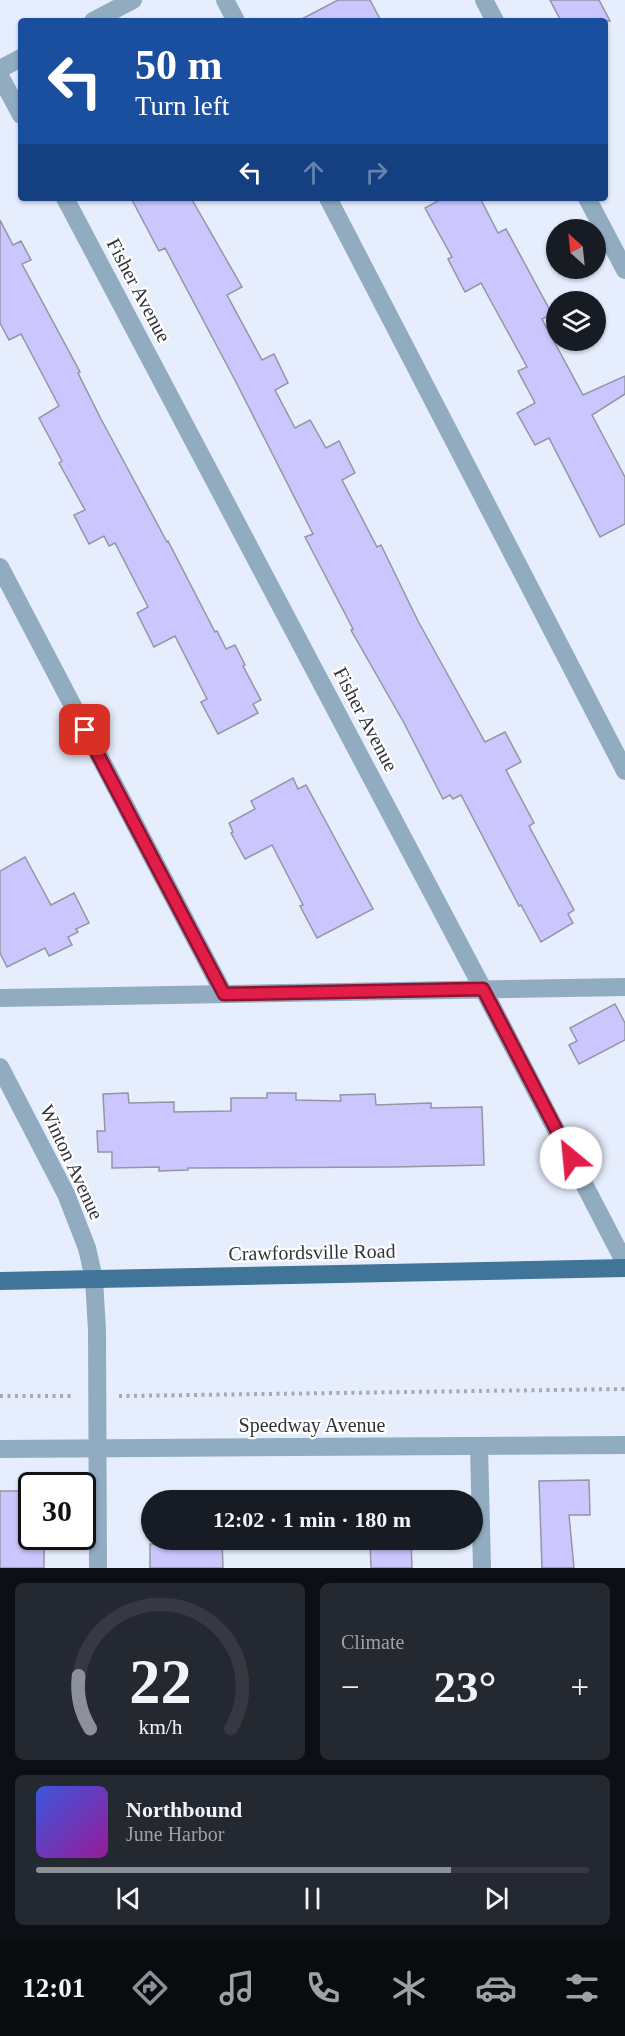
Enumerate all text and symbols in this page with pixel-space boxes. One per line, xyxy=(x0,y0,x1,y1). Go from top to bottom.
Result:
icon: left xyxy=(36,42,114,120)
text: 50 m xyxy=(135,42,223,88)
text: Turn left xyxy=(135,91,229,121)
icon: left xyxy=(234,156,267,189)
icon: ahead xyxy=(297,156,330,189)
icon: right xyxy=(360,156,393,189)
north arrow xyxy=(546,219,606,279)
map controls xyxy=(546,219,606,351)
street label: Fisher Avenue xyxy=(102,234,176,346)
button: layers xyxy=(546,291,606,351)
street label: Fisher Avenue xyxy=(329,663,403,775)
pin xyxy=(59,704,110,755)
icon: arrive xyxy=(68,713,101,746)
street label: Winton Avenue xyxy=(36,1101,108,1223)
position arrow xyxy=(539,1126,603,1190)
street label: Crawfordsville Road xyxy=(228,1240,396,1264)
street label: Speedway Avenue xyxy=(239,1414,386,1437)
speed limit sign: 30 xyxy=(18,1472,96,1550)
text: 12:02 · 1 min · 180 m xyxy=(213,1507,411,1532)
text: Climate xyxy=(341,1631,404,1653)
text: 22 xyxy=(129,1647,191,1716)
text: 23° xyxy=(434,1662,497,1712)
text: − xyxy=(341,1669,360,1705)
text: + xyxy=(570,1669,589,1705)
text: km/h xyxy=(138,1715,182,1739)
text: Northbound xyxy=(126,1797,242,1822)
text: June Harbor xyxy=(126,1823,224,1845)
icon: previous xyxy=(112,1882,145,1915)
icon: pause xyxy=(296,1882,329,1915)
icon: next xyxy=(480,1882,513,1915)
icon: directions xyxy=(129,1967,171,2009)
icon: music xyxy=(216,1967,258,2009)
icon: phone xyxy=(302,1967,344,2009)
icon: climate xyxy=(388,1967,430,2009)
icon: car xyxy=(475,1967,517,2009)
icon: filters xyxy=(561,1967,603,2009)
text: 12:01 xyxy=(22,1973,85,2003)

